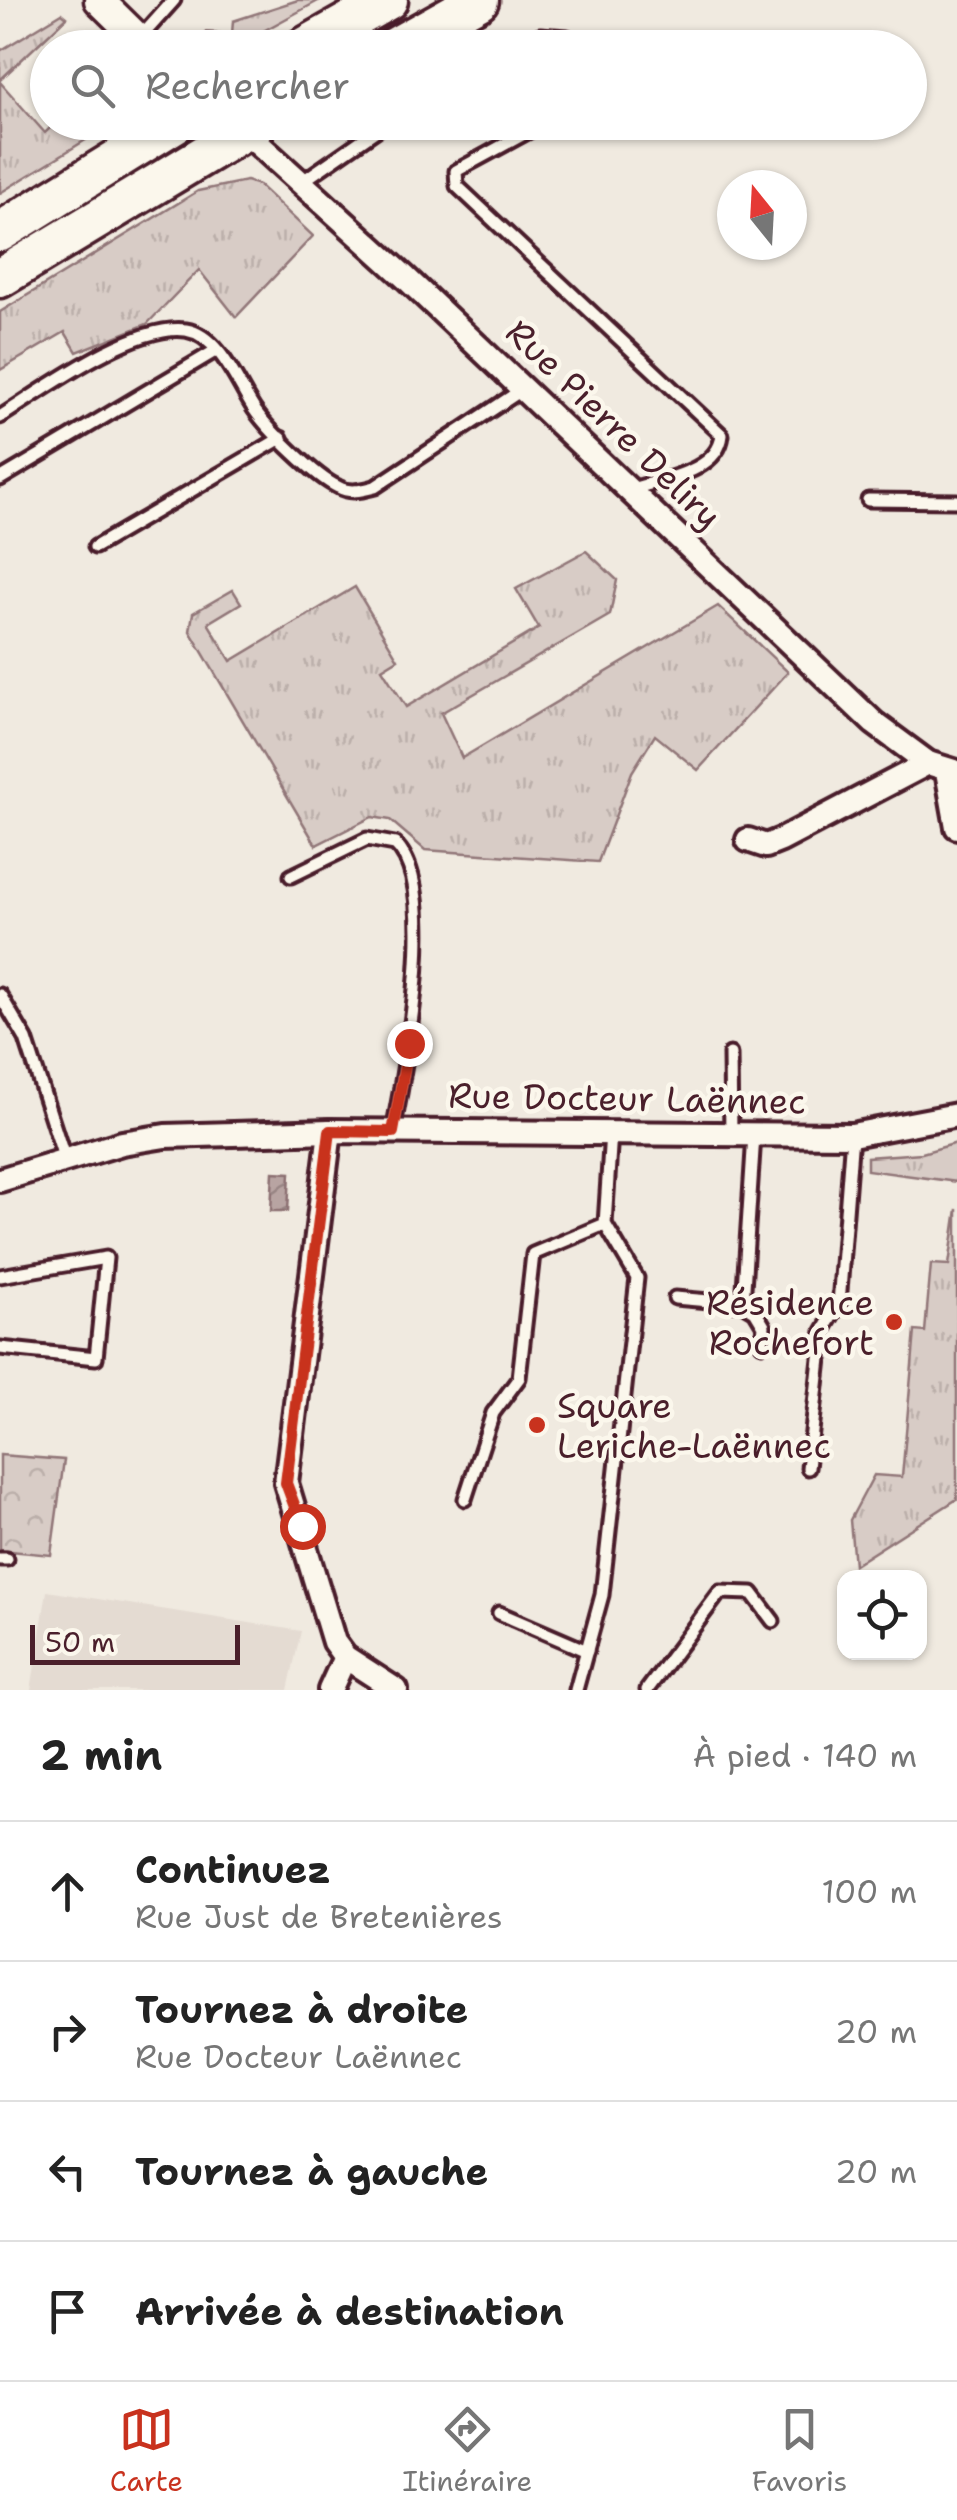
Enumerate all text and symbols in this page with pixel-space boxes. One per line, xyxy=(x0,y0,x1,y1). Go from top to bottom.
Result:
search box xyxy=(30,30,927,140)
icon: search xyxy=(65,58,120,113)
text: Rechercher xyxy=(145,60,350,111)
north arrow xyxy=(717,170,807,260)
street label: Rue Pierre Deliry xyxy=(496,309,732,539)
route end xyxy=(387,1021,433,1067)
street label: Rue Docteur Laënnec xyxy=(448,1071,806,1125)
place label: Résidence Rochefort xyxy=(706,1279,874,1366)
marker: Résidence Rochefort xyxy=(883,1311,905,1333)
place label: Square Leriche-Laënnec xyxy=(557,1382,831,1469)
marker: Square Leriche-Laënnec xyxy=(526,1414,548,1436)
route start xyxy=(280,1504,326,1550)
map controls xyxy=(837,1570,927,1660)
button: locate xyxy=(837,1570,927,1660)
scale bar xyxy=(30,1620,240,1664)
text: 50 m xyxy=(45,1623,115,1661)
text: 2 min xyxy=(40,1727,162,1783)
text: À pied · 140 m xyxy=(693,1734,917,1777)
text: Continuez xyxy=(135,1844,331,1895)
icon: ahead xyxy=(40,1864,95,1919)
text: 100 m xyxy=(821,1870,917,1913)
text: Rue Just de Bretenières xyxy=(135,1895,503,1938)
text: Tournez à droite xyxy=(135,1984,468,2035)
icon: right xyxy=(40,2004,95,2059)
text: 20 m xyxy=(835,2010,917,2053)
text: Rue Docteur Laënnec xyxy=(135,2035,462,2078)
icon: left xyxy=(40,2144,95,2199)
text: Tournez à gauche xyxy=(135,2146,488,2197)
text: 20 m xyxy=(835,2150,917,2193)
icon: arrive xyxy=(40,2284,95,2339)
text: Arrivée à destination xyxy=(135,2286,564,2337)
tab: Carte xyxy=(110,2402,183,2500)
tab: Itinéraire xyxy=(402,2402,532,2500)
tab: Favoris xyxy=(752,2402,847,2500)

